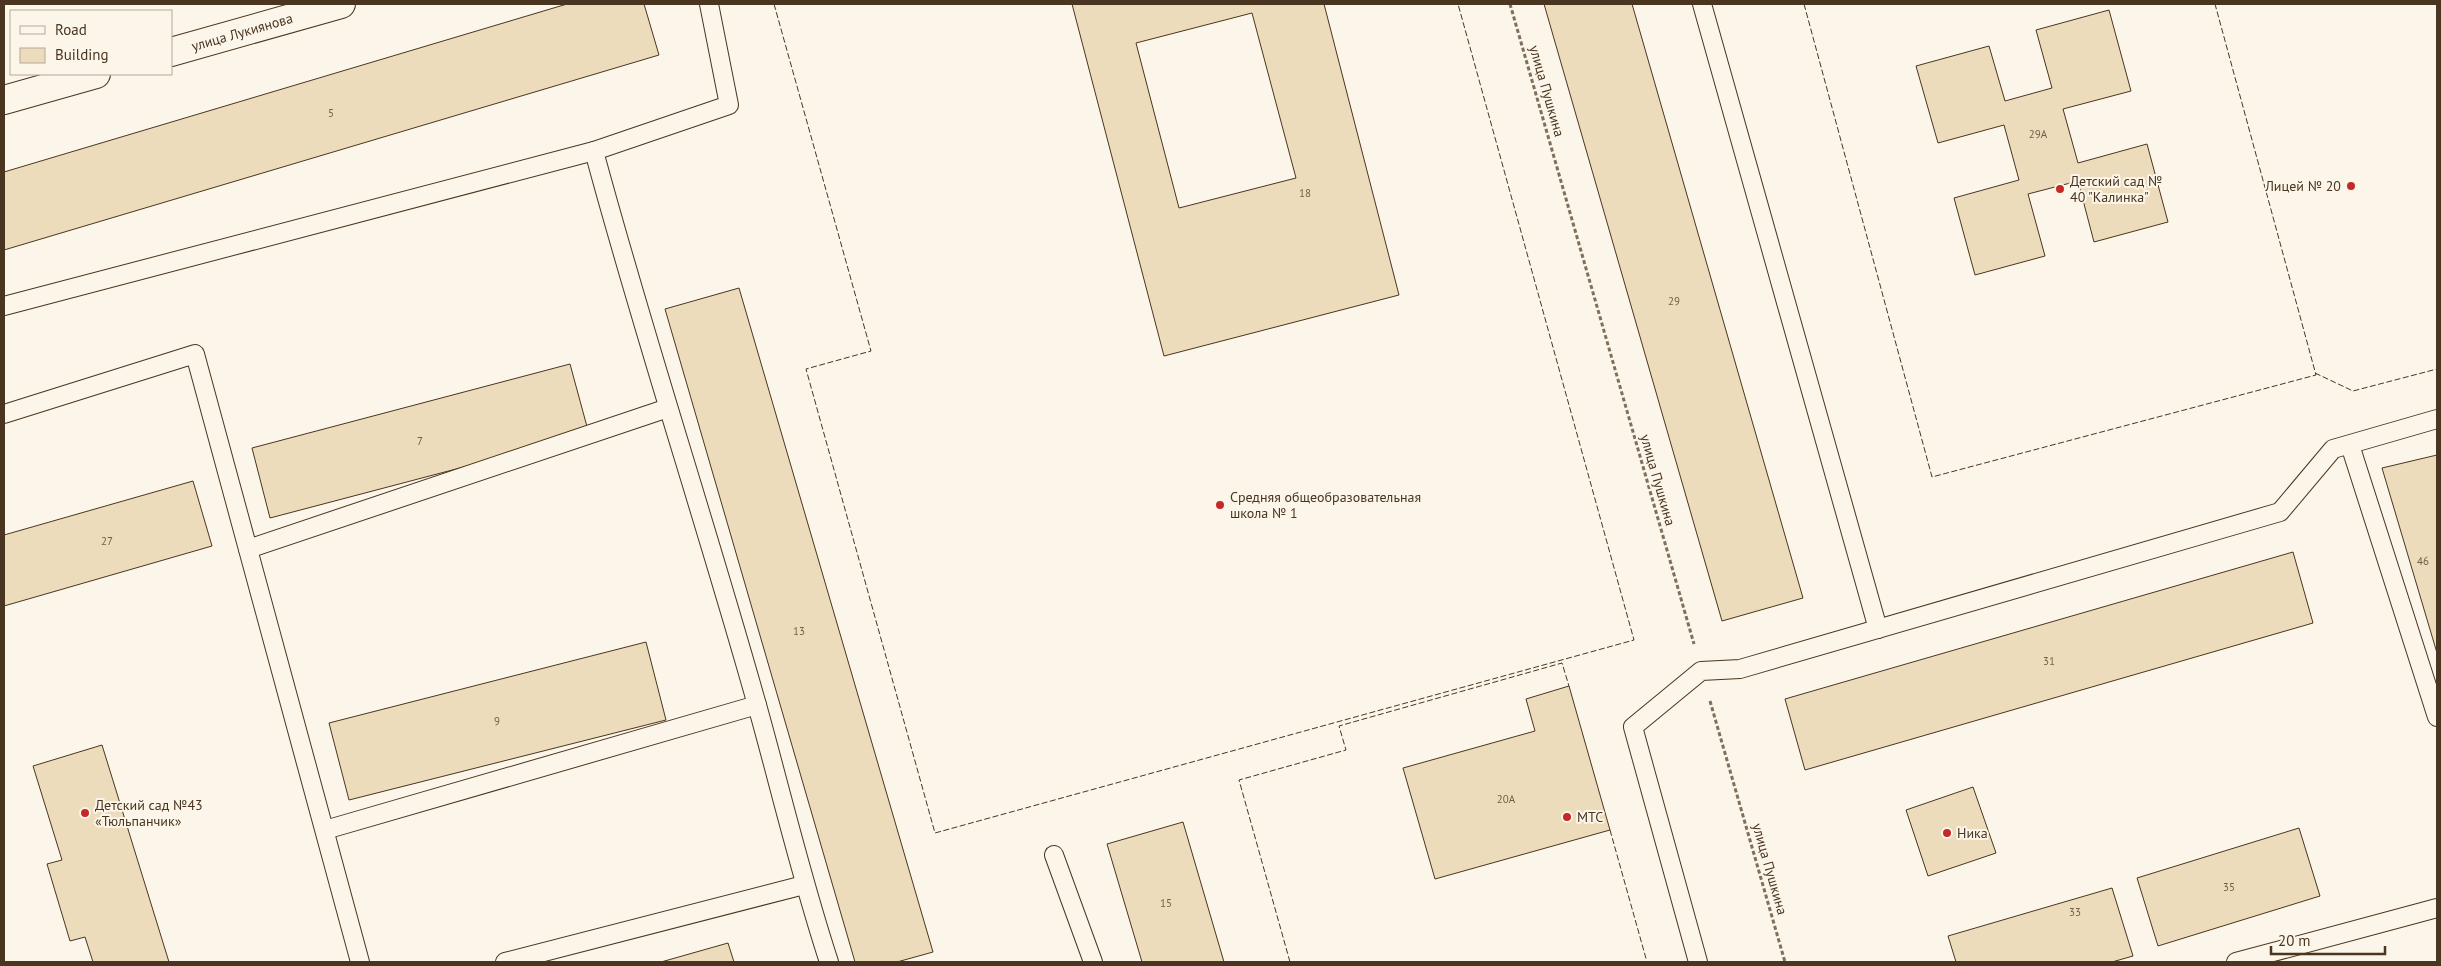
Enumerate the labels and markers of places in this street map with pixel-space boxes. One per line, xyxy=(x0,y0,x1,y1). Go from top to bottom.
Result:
place label: Детский сад № 40 "Калинка" xyxy=(2070,172,2162,206)
place label: Лицей № 20 xyxy=(2264,177,2341,195)
marker: Лицей № 20 xyxy=(2345,180,2357,192)
marker: Детский сад № 40 "Калинка" xyxy=(2054,183,2066,195)
place label: Средняя общеобразовательная школа № 1 xyxy=(1230,488,1421,522)
marker: Средняя общеобразовательная школа № 1 xyxy=(1214,499,1226,511)
place label: Детский сад №43 «Тюльпанчик» xyxy=(95,796,203,830)
marker: Детский сад №43 «Тюльпанчик» xyxy=(79,807,91,819)
place label: МТС xyxy=(1577,808,1603,826)
marker: МТС xyxy=(1561,811,1573,823)
place label: Ника xyxy=(1957,824,1988,842)
marker: Ника xyxy=(1941,827,1953,839)

